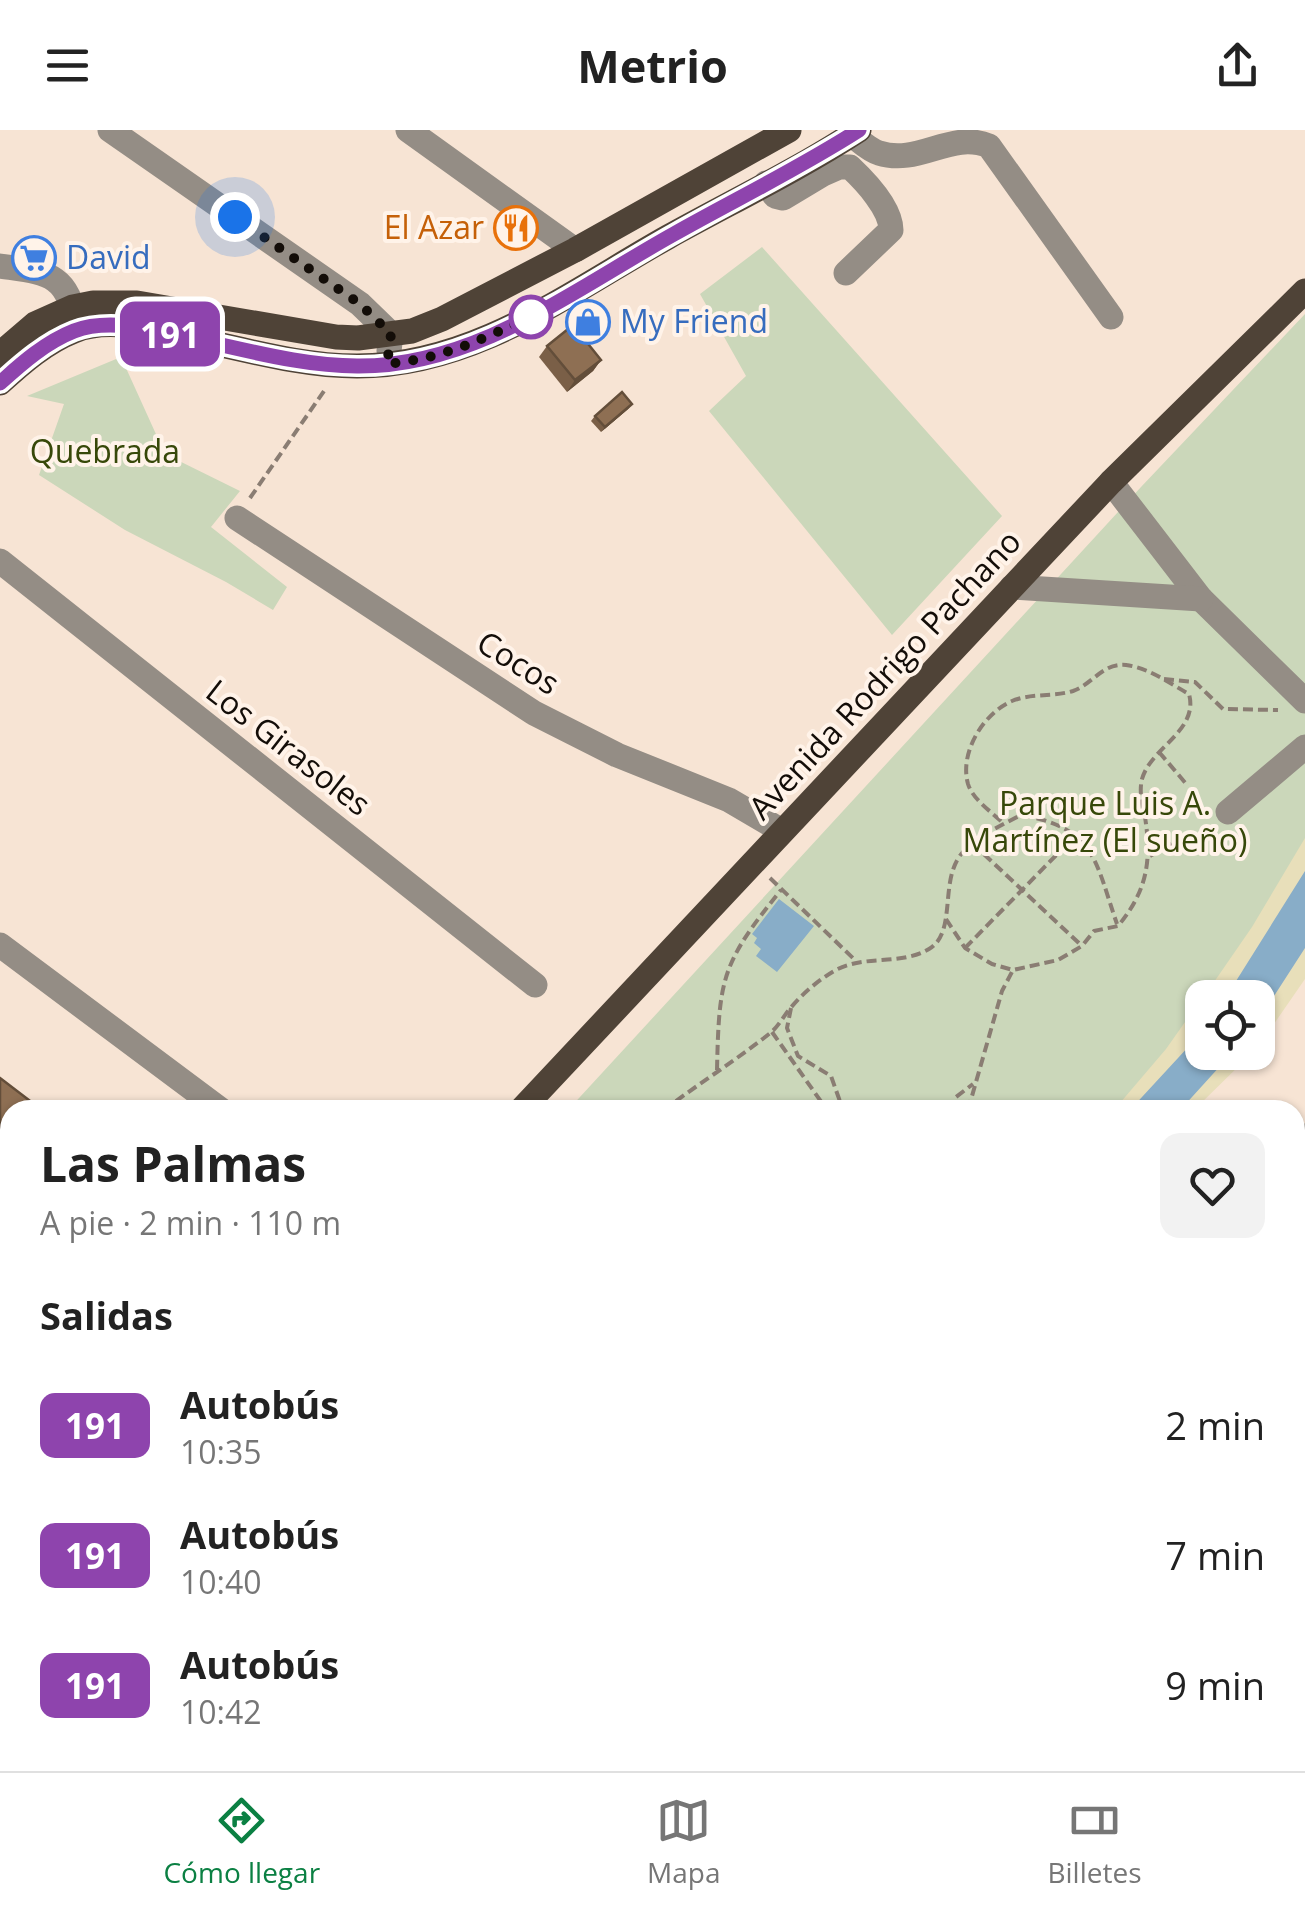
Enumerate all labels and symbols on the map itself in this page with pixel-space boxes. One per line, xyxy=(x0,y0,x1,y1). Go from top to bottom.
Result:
your location xyxy=(210,192,260,242)
place label: El Azar xyxy=(384,205,484,248)
restaurant icon: El Azar xyxy=(493,205,539,251)
supermarket icon: David xyxy=(11,235,57,281)
place label: David xyxy=(66,235,151,278)
unlabelled marker xyxy=(510,296,552,338)
shop icon: My Friend xyxy=(565,299,611,345)
place label: My Friend xyxy=(620,299,768,342)
line badge: 191 xyxy=(112,302,228,366)
park label: Quebrada xyxy=(30,429,180,472)
street label: Avenida Rodrigo Pachano xyxy=(738,520,1030,828)
street label: Cocos xyxy=(470,620,568,704)
street label: Los Girasoles xyxy=(198,669,380,825)
park label: Parque Luis A. Martínez (El sueño) xyxy=(963,781,1247,861)

